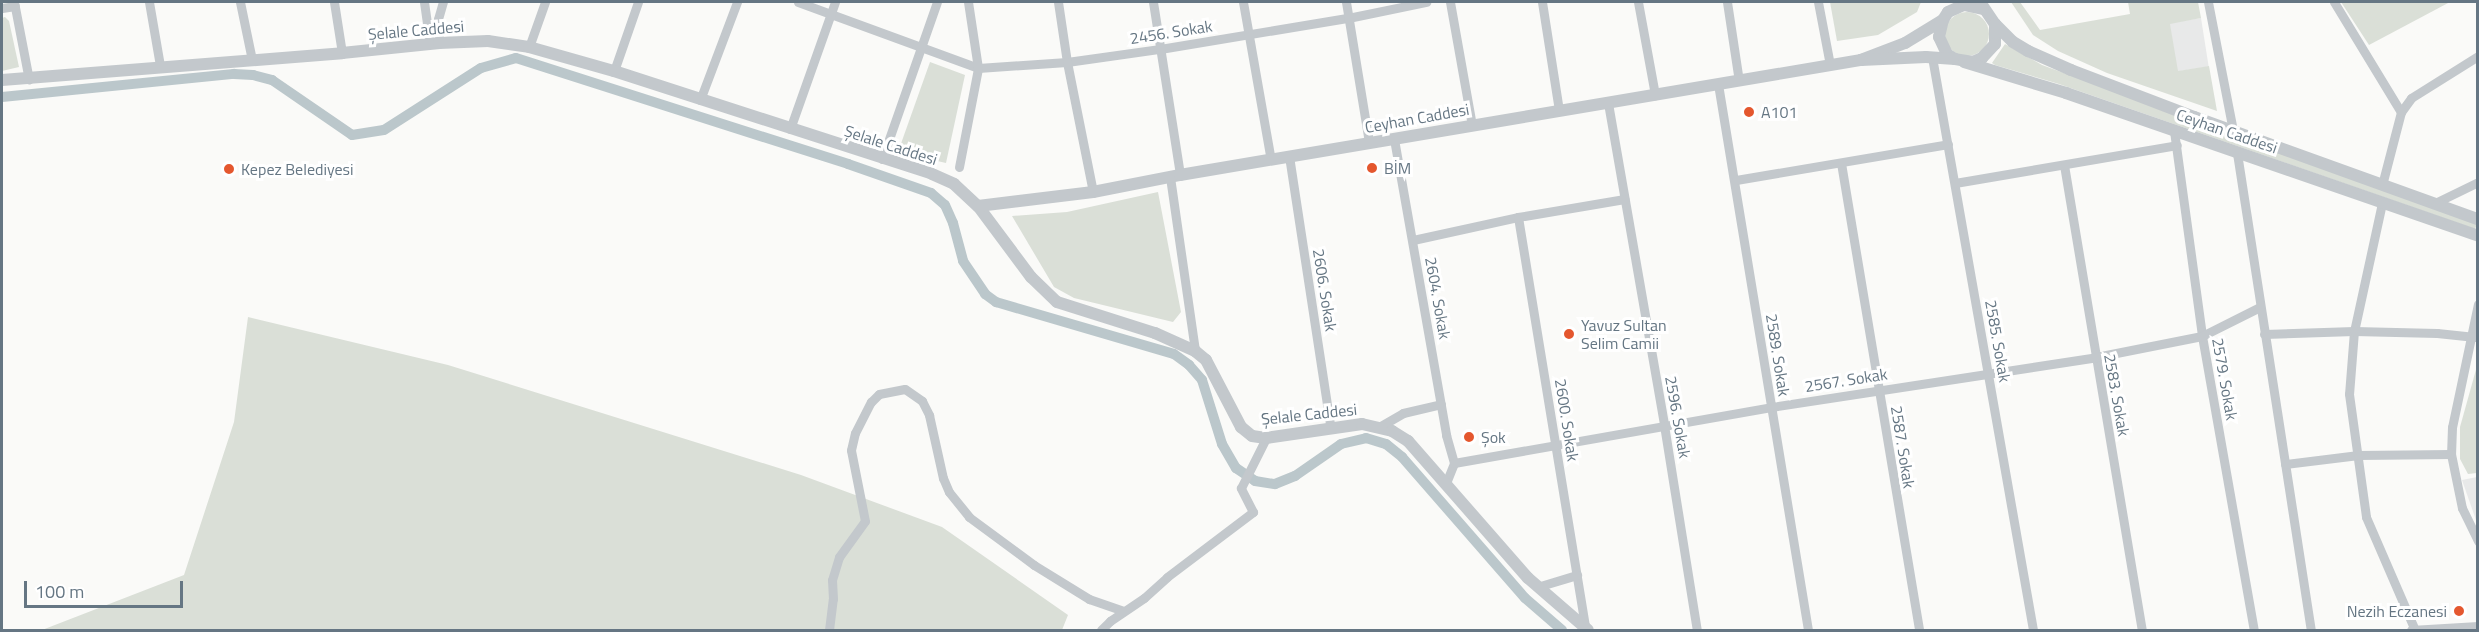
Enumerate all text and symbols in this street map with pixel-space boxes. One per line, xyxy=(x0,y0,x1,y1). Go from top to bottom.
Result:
street label: Şelale Caddesi xyxy=(367,16,465,44)
street label: 2456. Sokak xyxy=(1128,16,1214,48)
street label: Ceyhan Caddesi xyxy=(1363,99,1471,137)
place label: A101 xyxy=(1761,102,1797,122)
marker: A101 xyxy=(1742,105,1756,119)
street label: Ceyhan Caddesi xyxy=(2174,105,2280,157)
street label: Şelale Caddesi xyxy=(842,121,940,169)
place label: BİM xyxy=(1384,158,1411,178)
place label: Kepez Belediyesi xyxy=(241,159,354,179)
marker: BİM xyxy=(1365,161,1379,175)
marker: Kepez Belediyesi xyxy=(222,162,236,176)
street label: 2606. Sokak xyxy=(1309,247,1341,333)
street label: 2604. Sokak xyxy=(1421,255,1455,341)
street label: 2585. Sokak xyxy=(1981,298,2015,384)
street label: 2589. Sokak xyxy=(1762,312,1794,398)
place label: Yavuz Sultan Selim Camii xyxy=(1581,315,1667,353)
marker: Yavuz Sultan Selim Camii xyxy=(1562,327,1576,341)
street label: 2579. Sokak xyxy=(2208,336,2242,422)
street label: 2583. Sokak xyxy=(2100,352,2134,438)
street label: 2567. Sokak xyxy=(1803,364,1889,396)
street label: 2596. Sokak xyxy=(1661,374,1695,460)
street label: 2600. Sokak xyxy=(1551,377,1583,463)
street label: Şelale Caddesi xyxy=(1260,399,1358,429)
street label: 2587. Sokak xyxy=(1887,404,1919,490)
place label: Şok xyxy=(1481,427,1506,447)
marker: Şok xyxy=(1462,430,1476,444)
scale bar xyxy=(27,569,186,607)
text: 100 m xyxy=(35,578,84,605)
place label: Nezih Eczanesi xyxy=(2347,601,2447,621)
marker: Nezih Eczanesi xyxy=(2452,604,2466,618)

